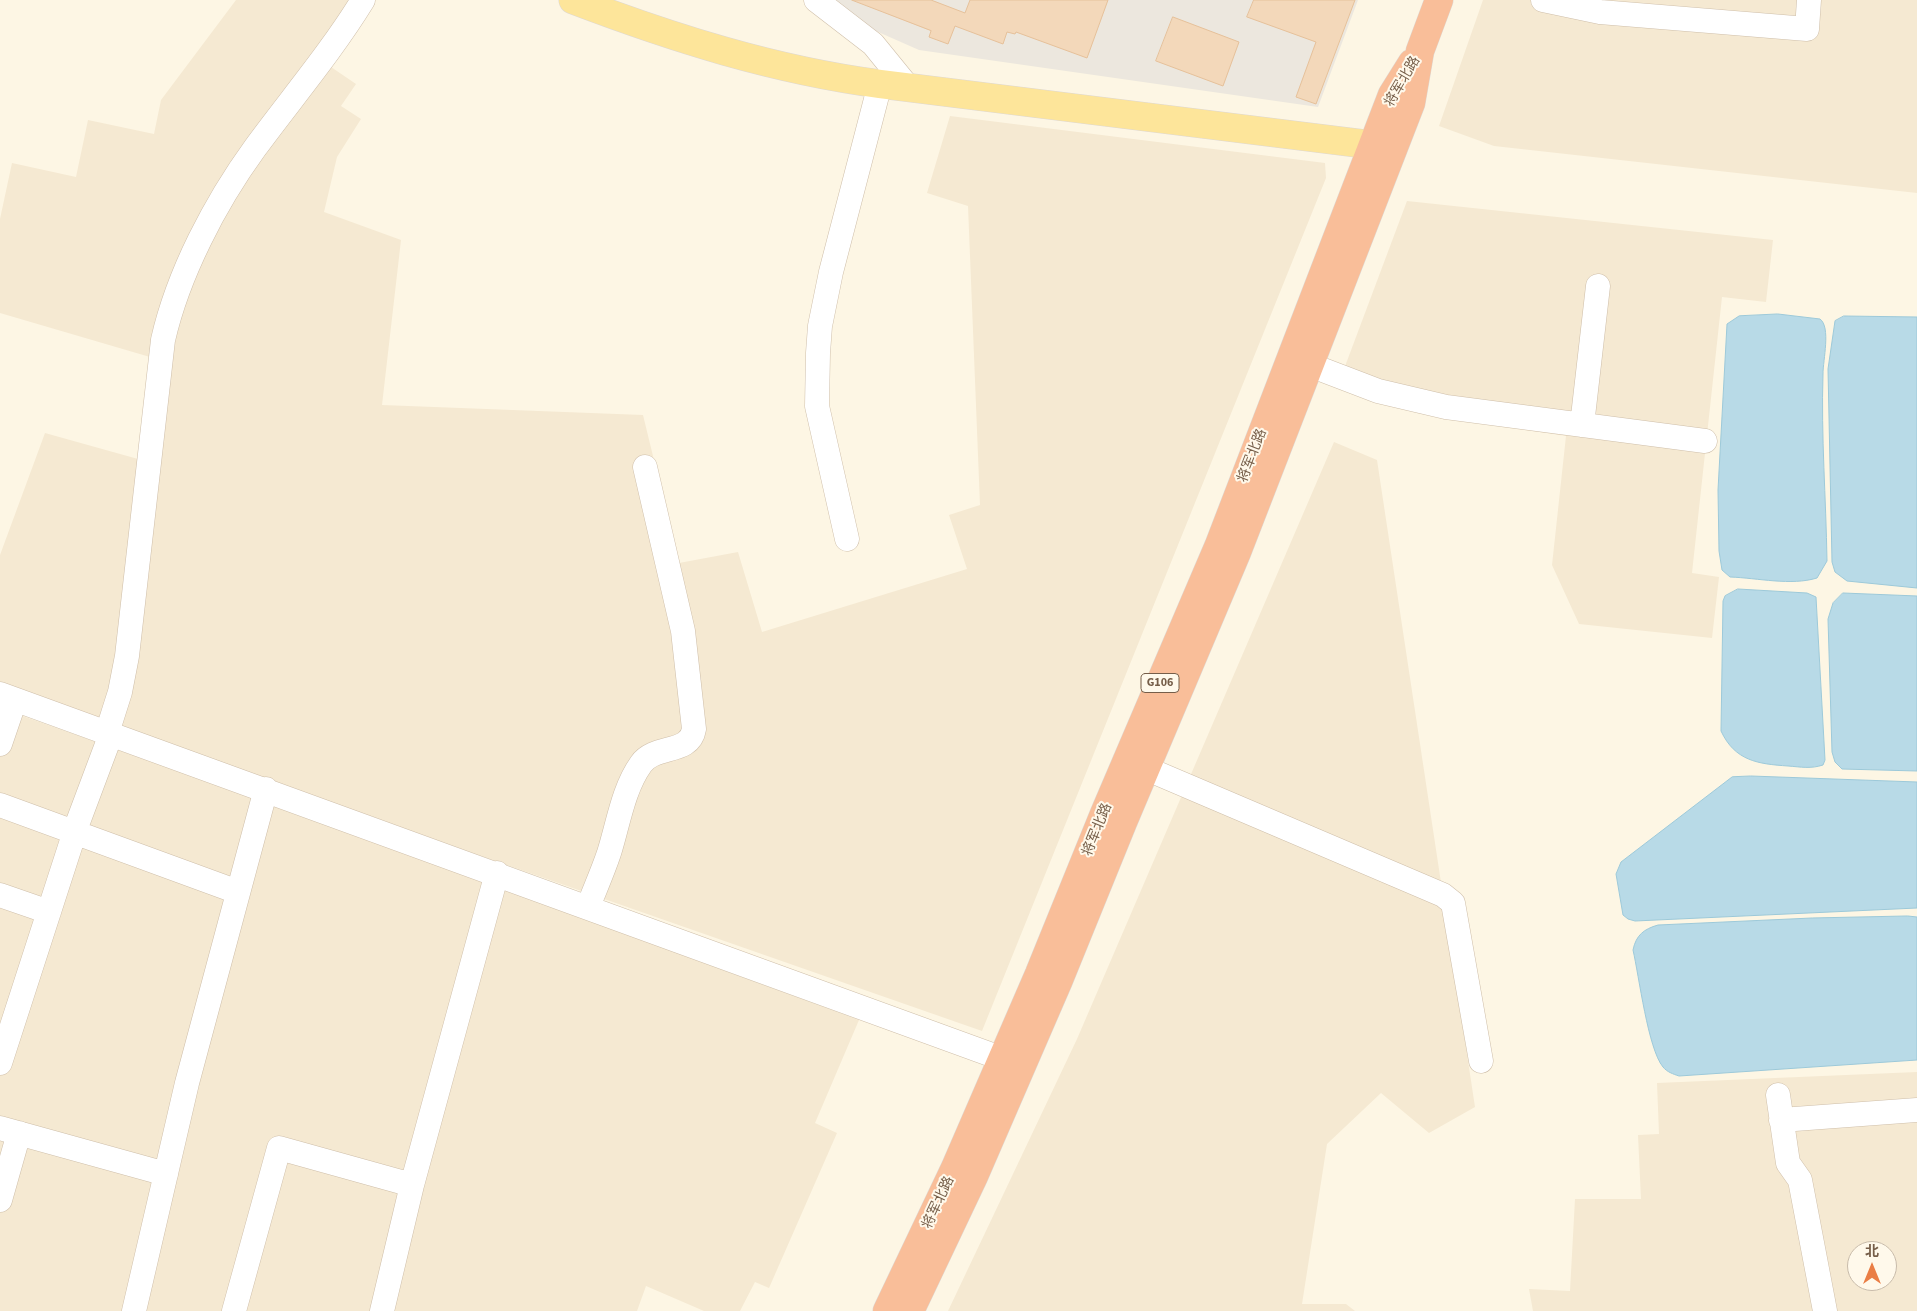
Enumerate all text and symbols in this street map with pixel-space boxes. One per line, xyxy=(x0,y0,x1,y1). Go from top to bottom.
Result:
street label: 将军北路 xyxy=(1382,54,1424,110)
street label: 将军北路 xyxy=(1235,427,1271,485)
road number: G106 xyxy=(1141,674,1179,692)
street label: 将军北路 xyxy=(1080,801,1116,859)
street label: 将军北路 xyxy=(920,1174,958,1232)
north arrow xyxy=(1847,1241,1897,1291)
text: 北 xyxy=(1865,1242,1879,1262)

